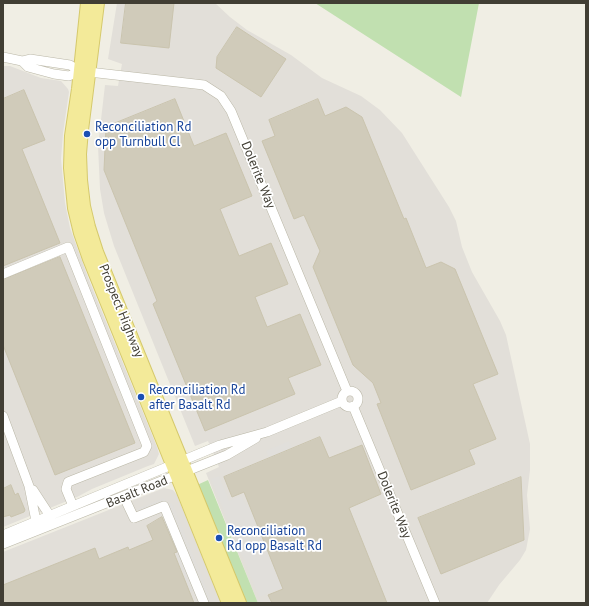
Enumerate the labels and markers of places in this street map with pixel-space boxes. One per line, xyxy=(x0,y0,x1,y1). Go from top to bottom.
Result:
place label: Reconciliation Rd opp Turnbull Cl xyxy=(95,119,191,150)
marker: Reconciliation Rd opp Turnbull Cl xyxy=(82,129,92,139)
place label: Reconciliation Rd after Basalt Rd xyxy=(149,382,245,413)
marker: Reconciliation Rd after Basalt Rd xyxy=(136,392,146,402)
place label: Reconciliation Rd opp Basalt Rd xyxy=(227,523,322,554)
marker: Reconciliation Rd opp Basalt Rd xyxy=(214,533,224,543)

